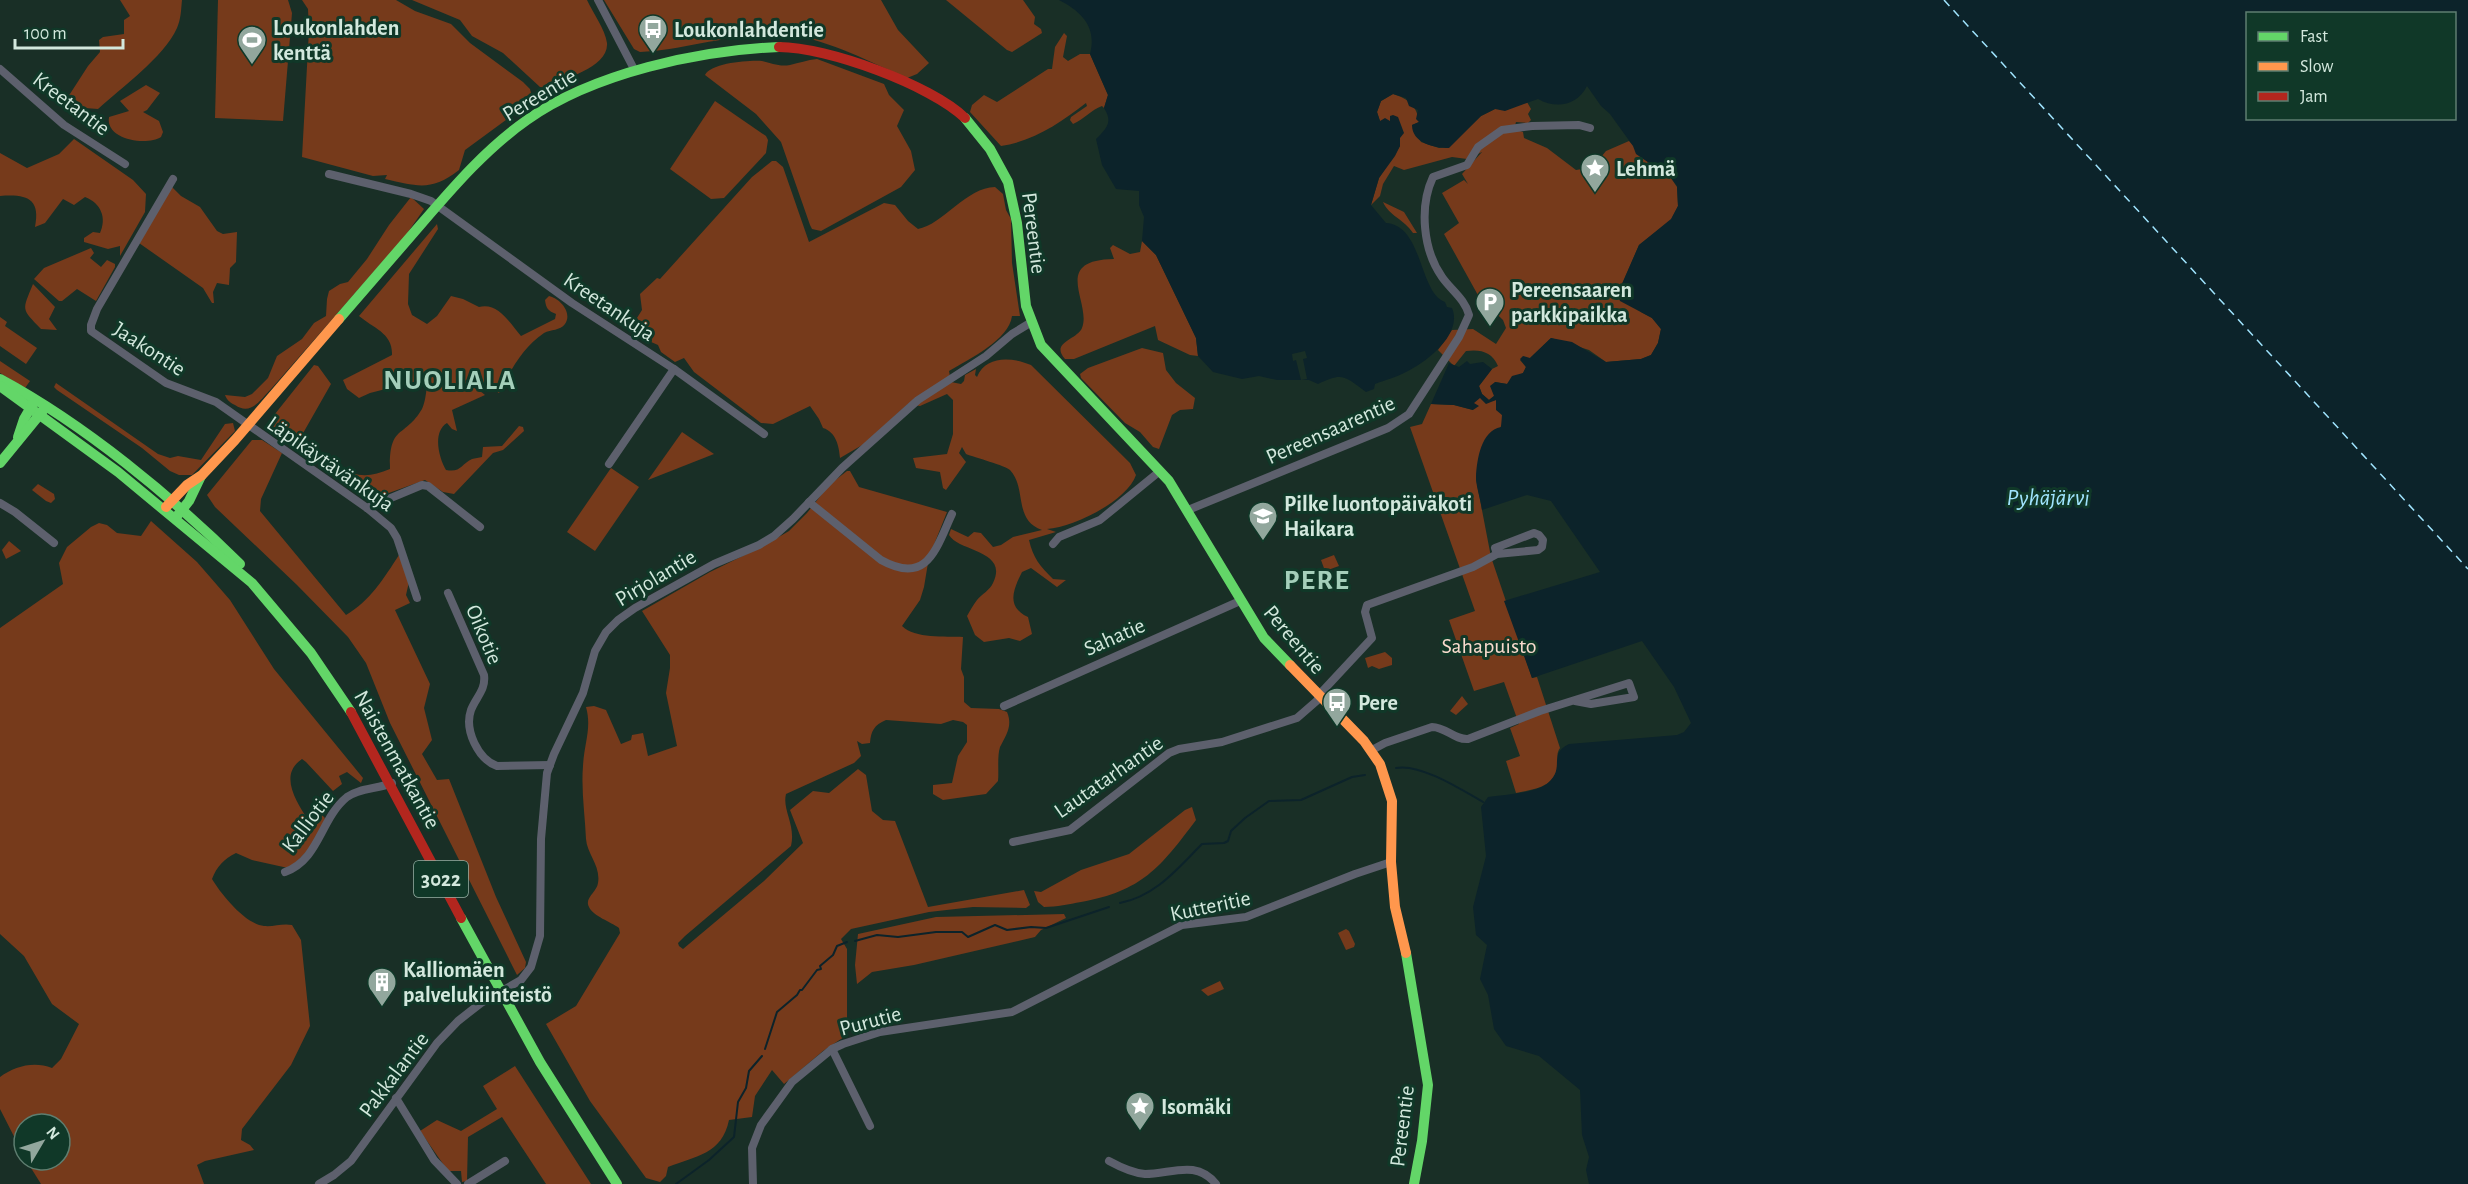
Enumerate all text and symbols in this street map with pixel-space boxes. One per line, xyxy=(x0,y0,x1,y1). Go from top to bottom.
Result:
scale bar xyxy=(15,12,123,50)
legend xyxy=(2246,12,2456,120)
bus stop icon: Loukonlahdentie xyxy=(637,13,669,55)
place label: Loukonlahden kenttä xyxy=(273,17,399,64)
place label: Loukonlahdentie xyxy=(674,19,824,41)
sports icon: Loukonlahden kenttä xyxy=(236,24,268,66)
text: 100 m xyxy=(24,25,67,43)
text: Fast xyxy=(2300,28,2328,46)
text: Slow xyxy=(2300,58,2333,76)
street label: Pereentie xyxy=(499,64,580,125)
street label: Kreetantie xyxy=(29,68,114,140)
text: Jam xyxy=(2300,88,2328,106)
place icon: Lehmä xyxy=(1579,152,1611,194)
place label: Lehmä xyxy=(1616,158,1676,180)
street label: Pereentie xyxy=(1018,191,1050,275)
street label: Kreetankuja xyxy=(560,268,659,345)
place label: Pereensaaren parkkipaikka xyxy=(1511,279,1632,326)
parking icon: Pereensaaren parkkipaikka xyxy=(1474,286,1506,328)
street label: Jaakontie xyxy=(110,318,189,380)
district label: NUOLIALA xyxy=(383,367,517,395)
street label: Pereensaarentie xyxy=(1263,392,1398,468)
street label: Läpikäytävänkuja xyxy=(263,412,398,516)
water label: Pyhäjärvi xyxy=(2007,486,2089,510)
place label: Pilke luontopäiväkoti Haikara xyxy=(1284,493,1472,540)
school or university icon: Pilke luontopäiväkoti Haikara xyxy=(1247,500,1279,542)
street label: Pirjolantie xyxy=(611,545,700,610)
district label: PERE xyxy=(1284,567,1350,595)
street label: Oikotie xyxy=(462,601,506,667)
street label: Pereentie xyxy=(1259,601,1329,678)
street label: Sahatie xyxy=(1081,614,1148,660)
park label: Sahapuisto xyxy=(1441,635,1537,657)
bus stop icon: Pere xyxy=(1321,686,1353,728)
street label: Naistenmatkantie xyxy=(350,687,444,832)
place label: Pere xyxy=(1358,692,1398,714)
street label: Lautatarhantie xyxy=(1050,731,1167,822)
street label: Kalliotie xyxy=(278,786,338,857)
road number: 3022 xyxy=(414,861,468,897)
street label: Kutteritie xyxy=(1168,887,1252,925)
place label: Kalliomäen palvelukiinteistö xyxy=(403,959,552,1006)
building icon: Kalliomäen palvelukiinteistö xyxy=(366,966,398,1008)
street label: Purutie xyxy=(837,1002,904,1040)
street label: Pakkalantie xyxy=(355,1028,433,1121)
street label: Pereentie xyxy=(1386,1084,1418,1168)
place icon: Isomäki xyxy=(1124,1090,1156,1132)
place label: Isomäki xyxy=(1161,1096,1231,1118)
north arrow xyxy=(12,1112,72,1172)
text: N xyxy=(43,1124,63,1143)

